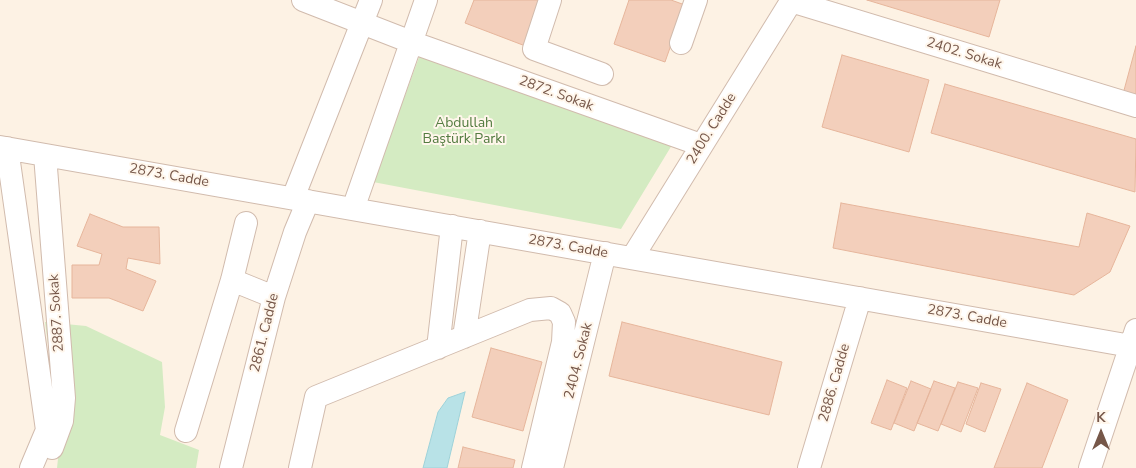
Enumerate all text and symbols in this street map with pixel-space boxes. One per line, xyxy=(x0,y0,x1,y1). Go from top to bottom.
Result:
street label: 2402. Sokak xyxy=(924,35,1004,73)
street label: 2872. Sokak xyxy=(516,73,596,115)
street label: 2400. Cadde xyxy=(683,90,741,168)
park label: Abdullah Baştürk Parkı xyxy=(422,116,506,148)
street label: 2873. Cadde xyxy=(128,161,210,191)
street label: 2873. Cadde xyxy=(527,232,609,262)
street label: 2887. Sokak xyxy=(46,273,68,353)
street label: 2861. Cadde xyxy=(247,292,283,374)
street label: 2873. Cadde xyxy=(926,302,1008,332)
street label: 2404. Sokak xyxy=(561,321,597,401)
street label: 2886. Cadde xyxy=(816,342,854,424)
north arrow xyxy=(1076,408,1126,458)
text: K xyxy=(1096,408,1106,427)

